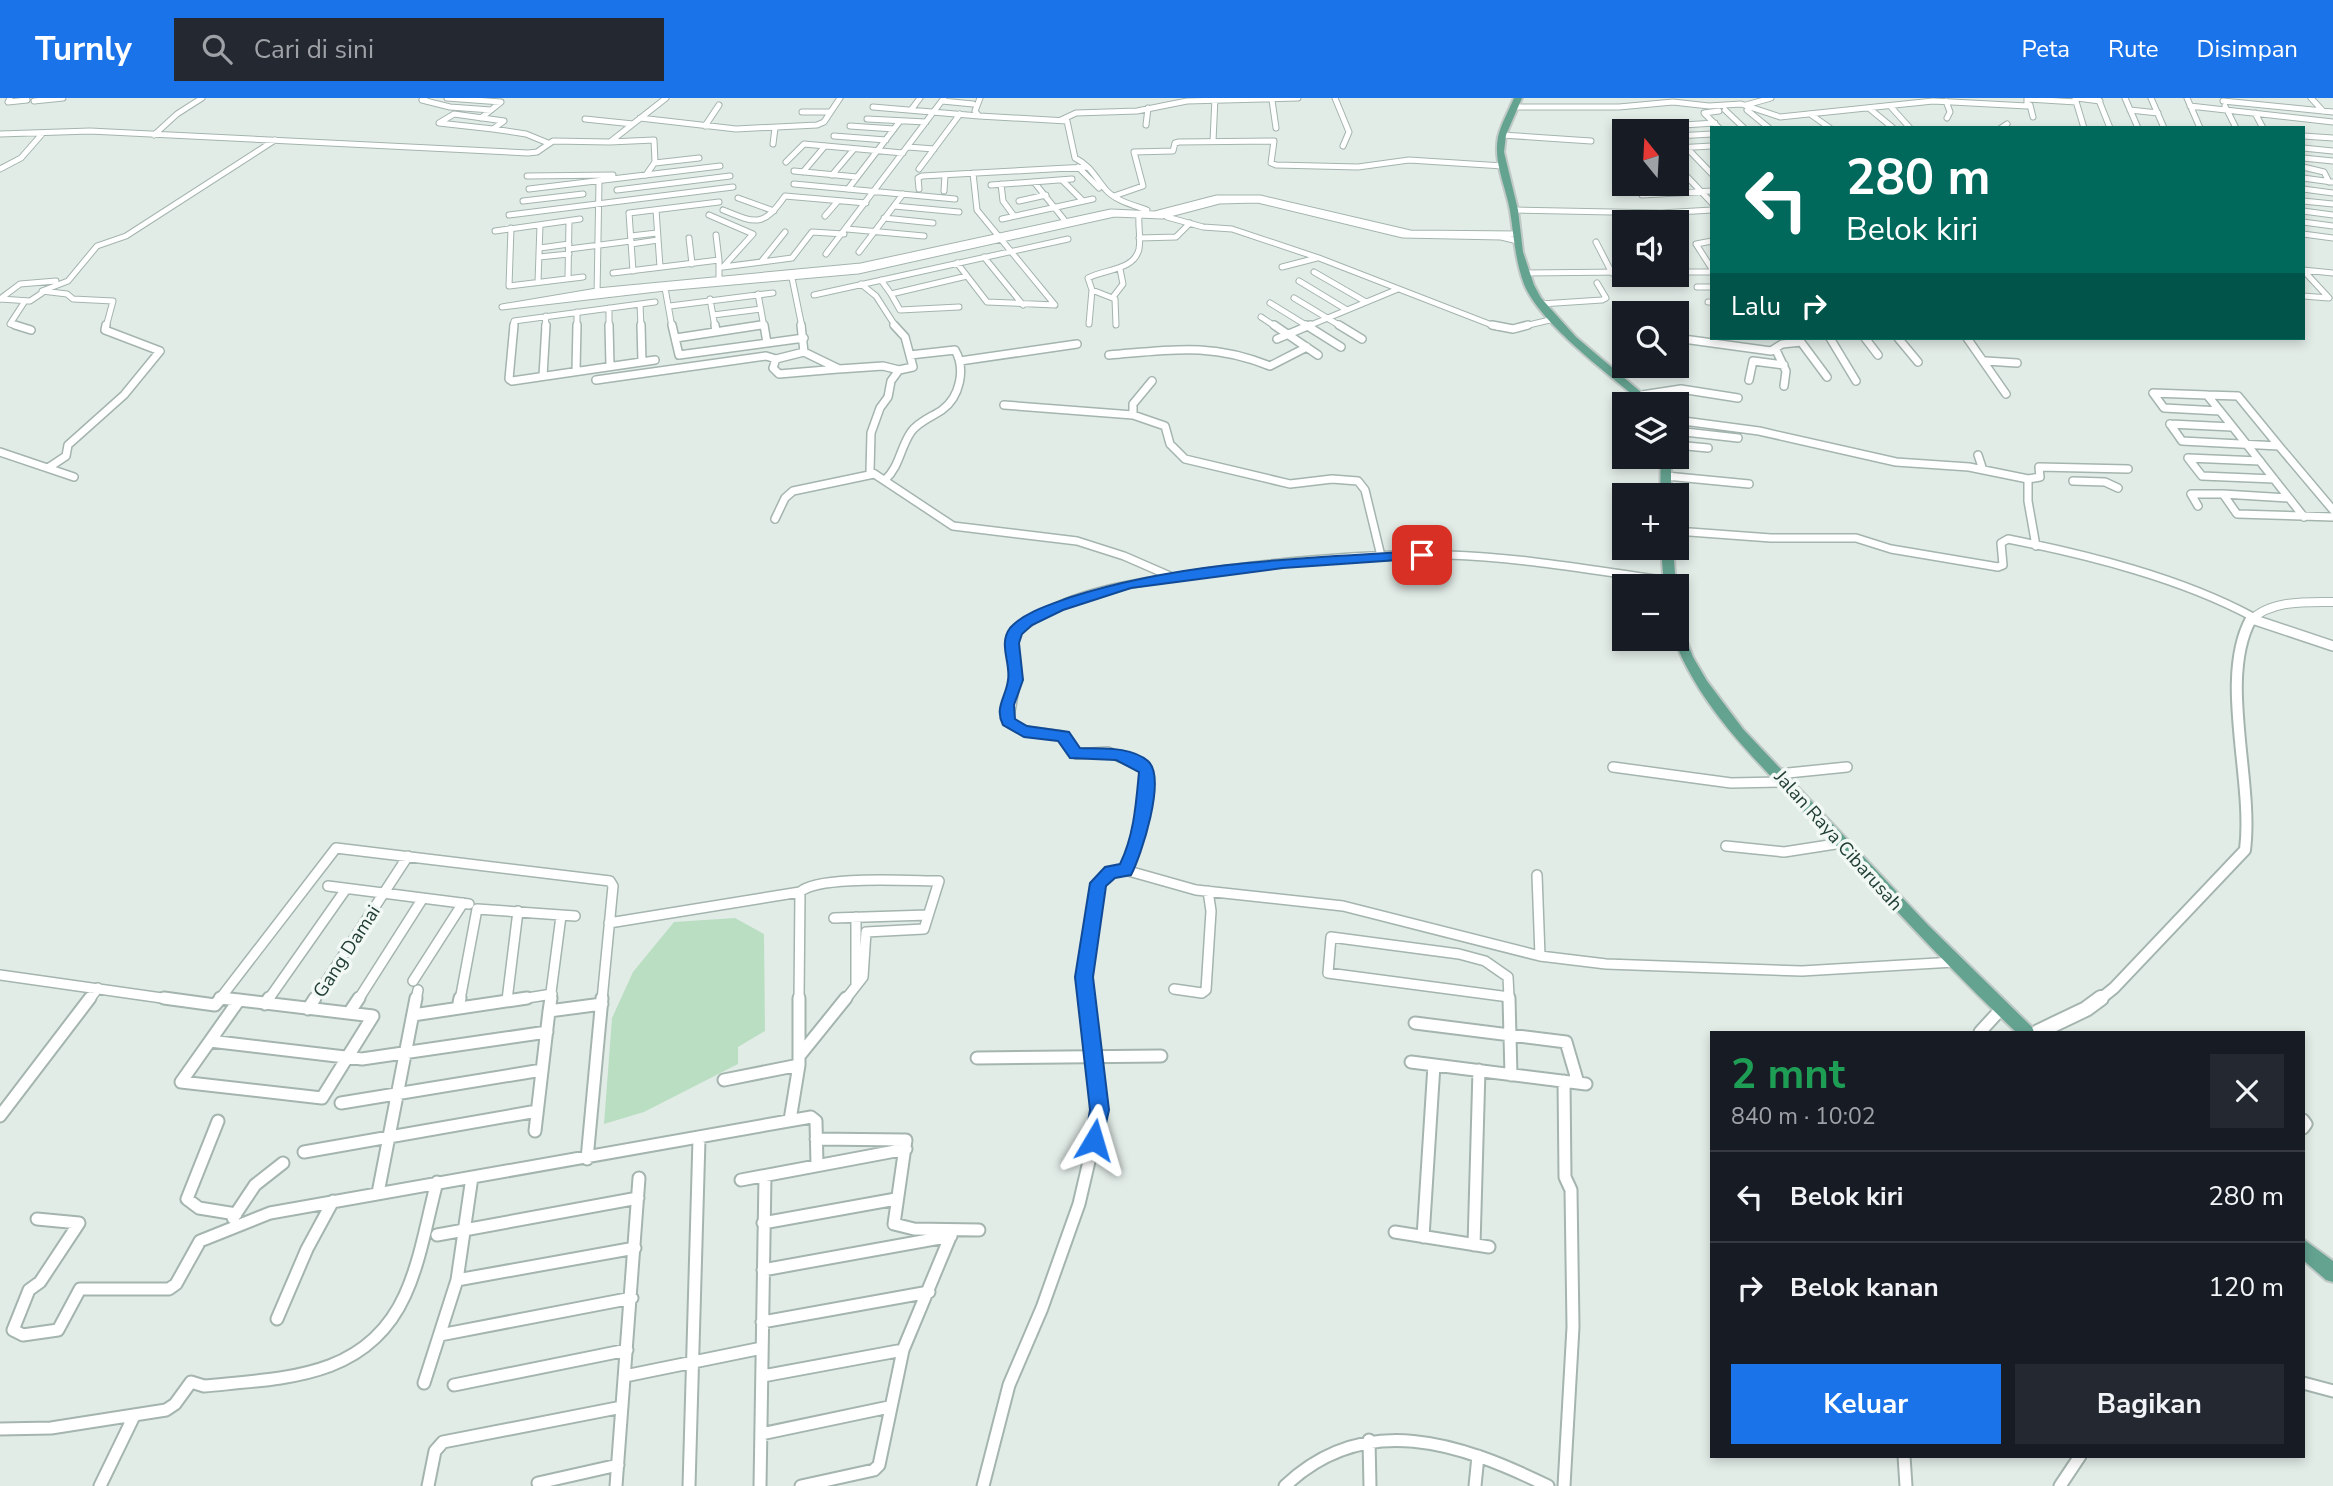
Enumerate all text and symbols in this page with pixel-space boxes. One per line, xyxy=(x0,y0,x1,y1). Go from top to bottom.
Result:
search box xyxy=(174,18,664,81)
text: Turnly xyxy=(35,27,132,72)
icon: search xyxy=(198,30,236,68)
text: Cari di sini xyxy=(254,32,374,67)
text: Peta xyxy=(2021,33,2070,65)
text: Rute xyxy=(2108,33,2159,65)
text: Disimpan xyxy=(2197,33,2298,65)
north arrow xyxy=(1612,119,1689,196)
map controls xyxy=(1612,119,1689,651)
text: 280 m xyxy=(1846,144,1990,211)
icon: left xyxy=(1731,154,1822,245)
text: Belok kiri xyxy=(1846,208,1978,251)
button: sound xyxy=(1612,210,1689,287)
icon: right xyxy=(1795,287,1833,325)
text: Lalu xyxy=(1731,289,1781,324)
button: search xyxy=(1612,301,1689,378)
button: layers xyxy=(1612,392,1689,469)
button: + xyxy=(1612,483,1689,560)
pin xyxy=(1392,525,1452,585)
icon: arrive xyxy=(1403,536,1441,574)
button: − xyxy=(1612,574,1689,651)
street label: Jalan Raya Cibarusah xyxy=(1768,764,1908,916)
street label: Gang Damai xyxy=(307,900,386,1003)
text: 2 mnt xyxy=(1731,1046,1845,1103)
button: close xyxy=(2210,1054,2284,1128)
text: 840 m · 10:02 xyxy=(1731,1101,1876,1132)
position arrow xyxy=(1057,1103,1131,1177)
icon: left xyxy=(1731,1178,1769,1216)
text: Belok kiri xyxy=(1790,1179,1903,1214)
text: 280 m xyxy=(2208,1179,2284,1214)
icon: right xyxy=(1731,1269,1769,1307)
text: Belok kanan xyxy=(1790,1270,1939,1305)
text: 120 m xyxy=(2208,1270,2284,1305)
button: Keluar xyxy=(1731,1364,2001,1444)
button: Bagikan xyxy=(2015,1364,2284,1444)

